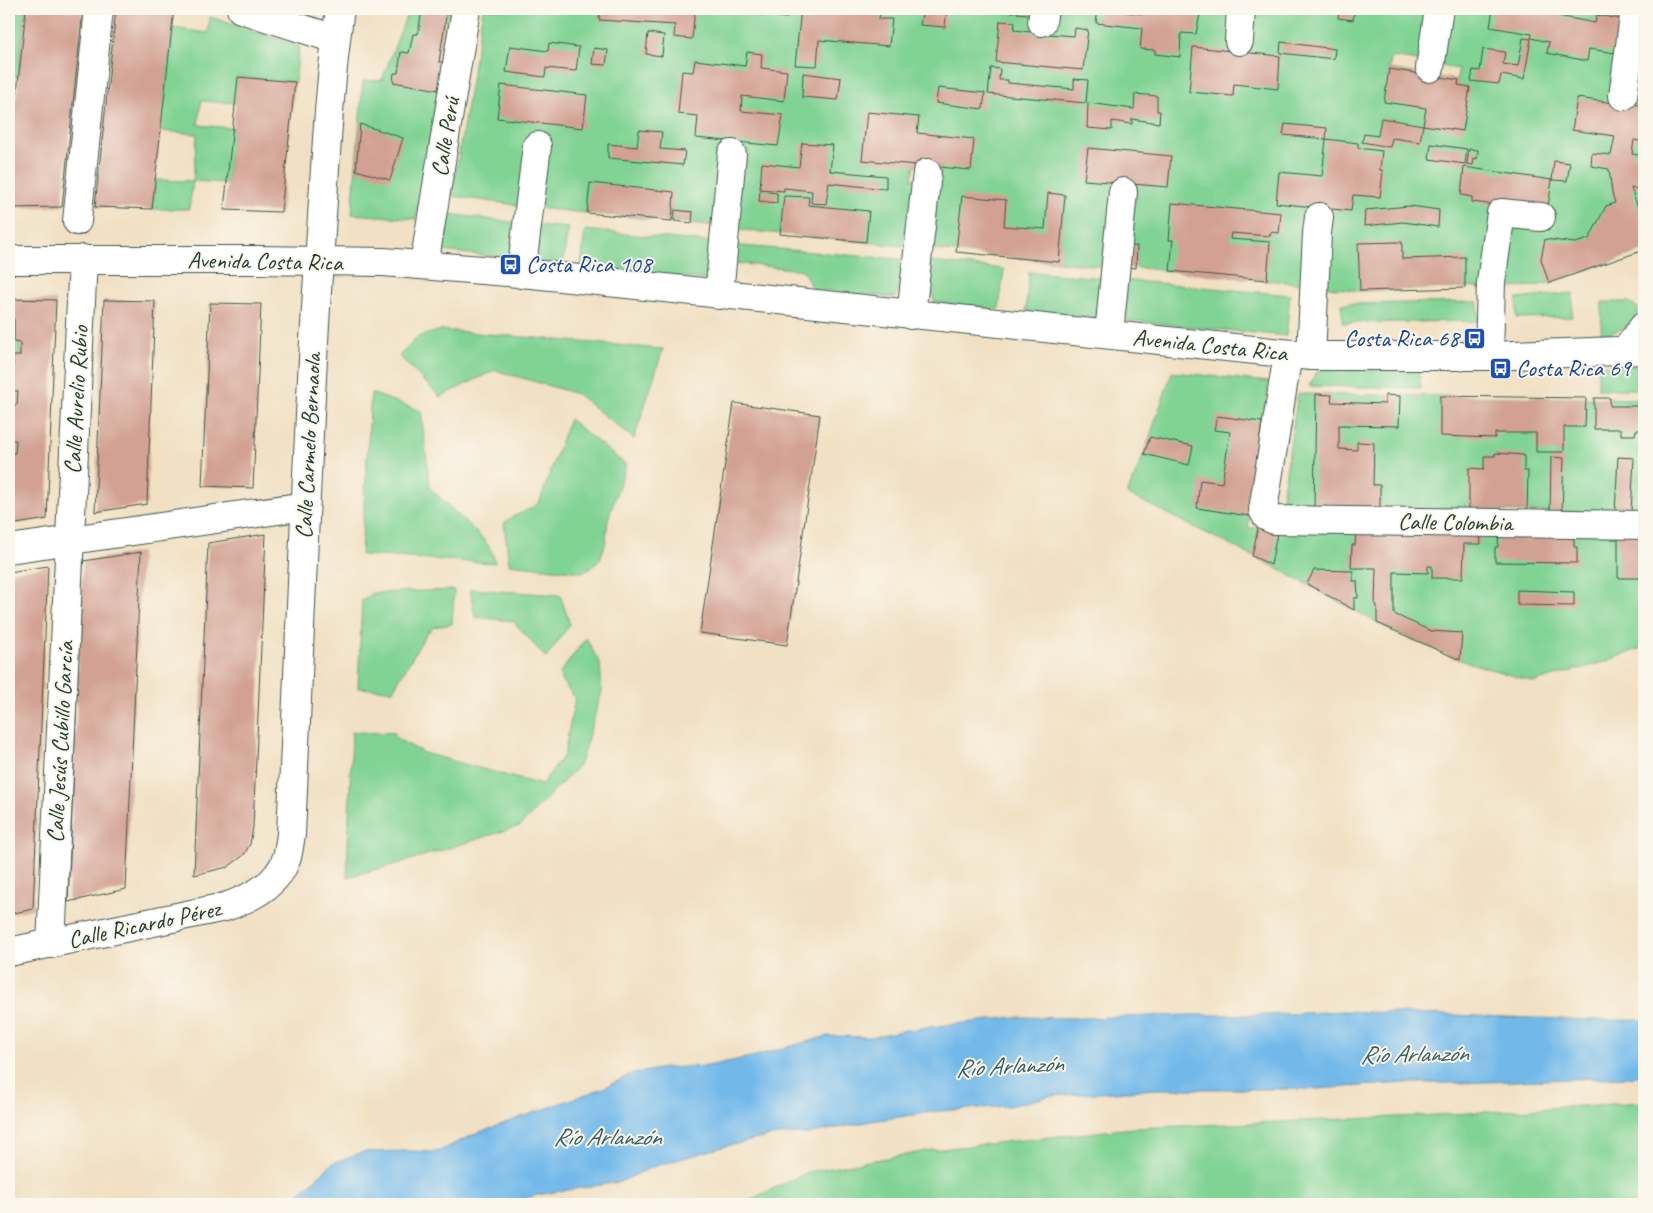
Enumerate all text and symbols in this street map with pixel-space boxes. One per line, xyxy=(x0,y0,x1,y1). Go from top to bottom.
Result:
street label: Calle Perú xyxy=(424,93,466,179)
street label: Avenida Costa Rica xyxy=(187,245,344,277)
place label: Costa Rica 108 xyxy=(526,249,654,279)
bus stop icon: Costa Rica 108 xyxy=(498,252,522,276)
street label: Avenida Costa Rica xyxy=(1131,322,1290,368)
place label: Costa Rica 68 xyxy=(1344,323,1461,353)
street label: Calle Aurelio Rubio xyxy=(57,324,95,475)
bus stop icon: Costa Rica 68 xyxy=(1463,326,1487,350)
street label: Calle Carmelo Bernaola xyxy=(288,350,328,540)
place label: Costa Rica 69 xyxy=(1516,353,1633,383)
bus stop icon: Costa Rica 69 xyxy=(1488,356,1512,380)
street label: Calle Colombia xyxy=(1398,506,1515,538)
street label: Calle Jesús Cubillo García xyxy=(40,639,80,844)
street label: Calle Ricardo Pérez xyxy=(65,893,225,955)
water label: Río Arlanzón xyxy=(1360,1037,1470,1071)
water label: Río Arlanzón xyxy=(954,1047,1065,1085)
water label: Río Arlanzón xyxy=(553,1121,663,1153)

